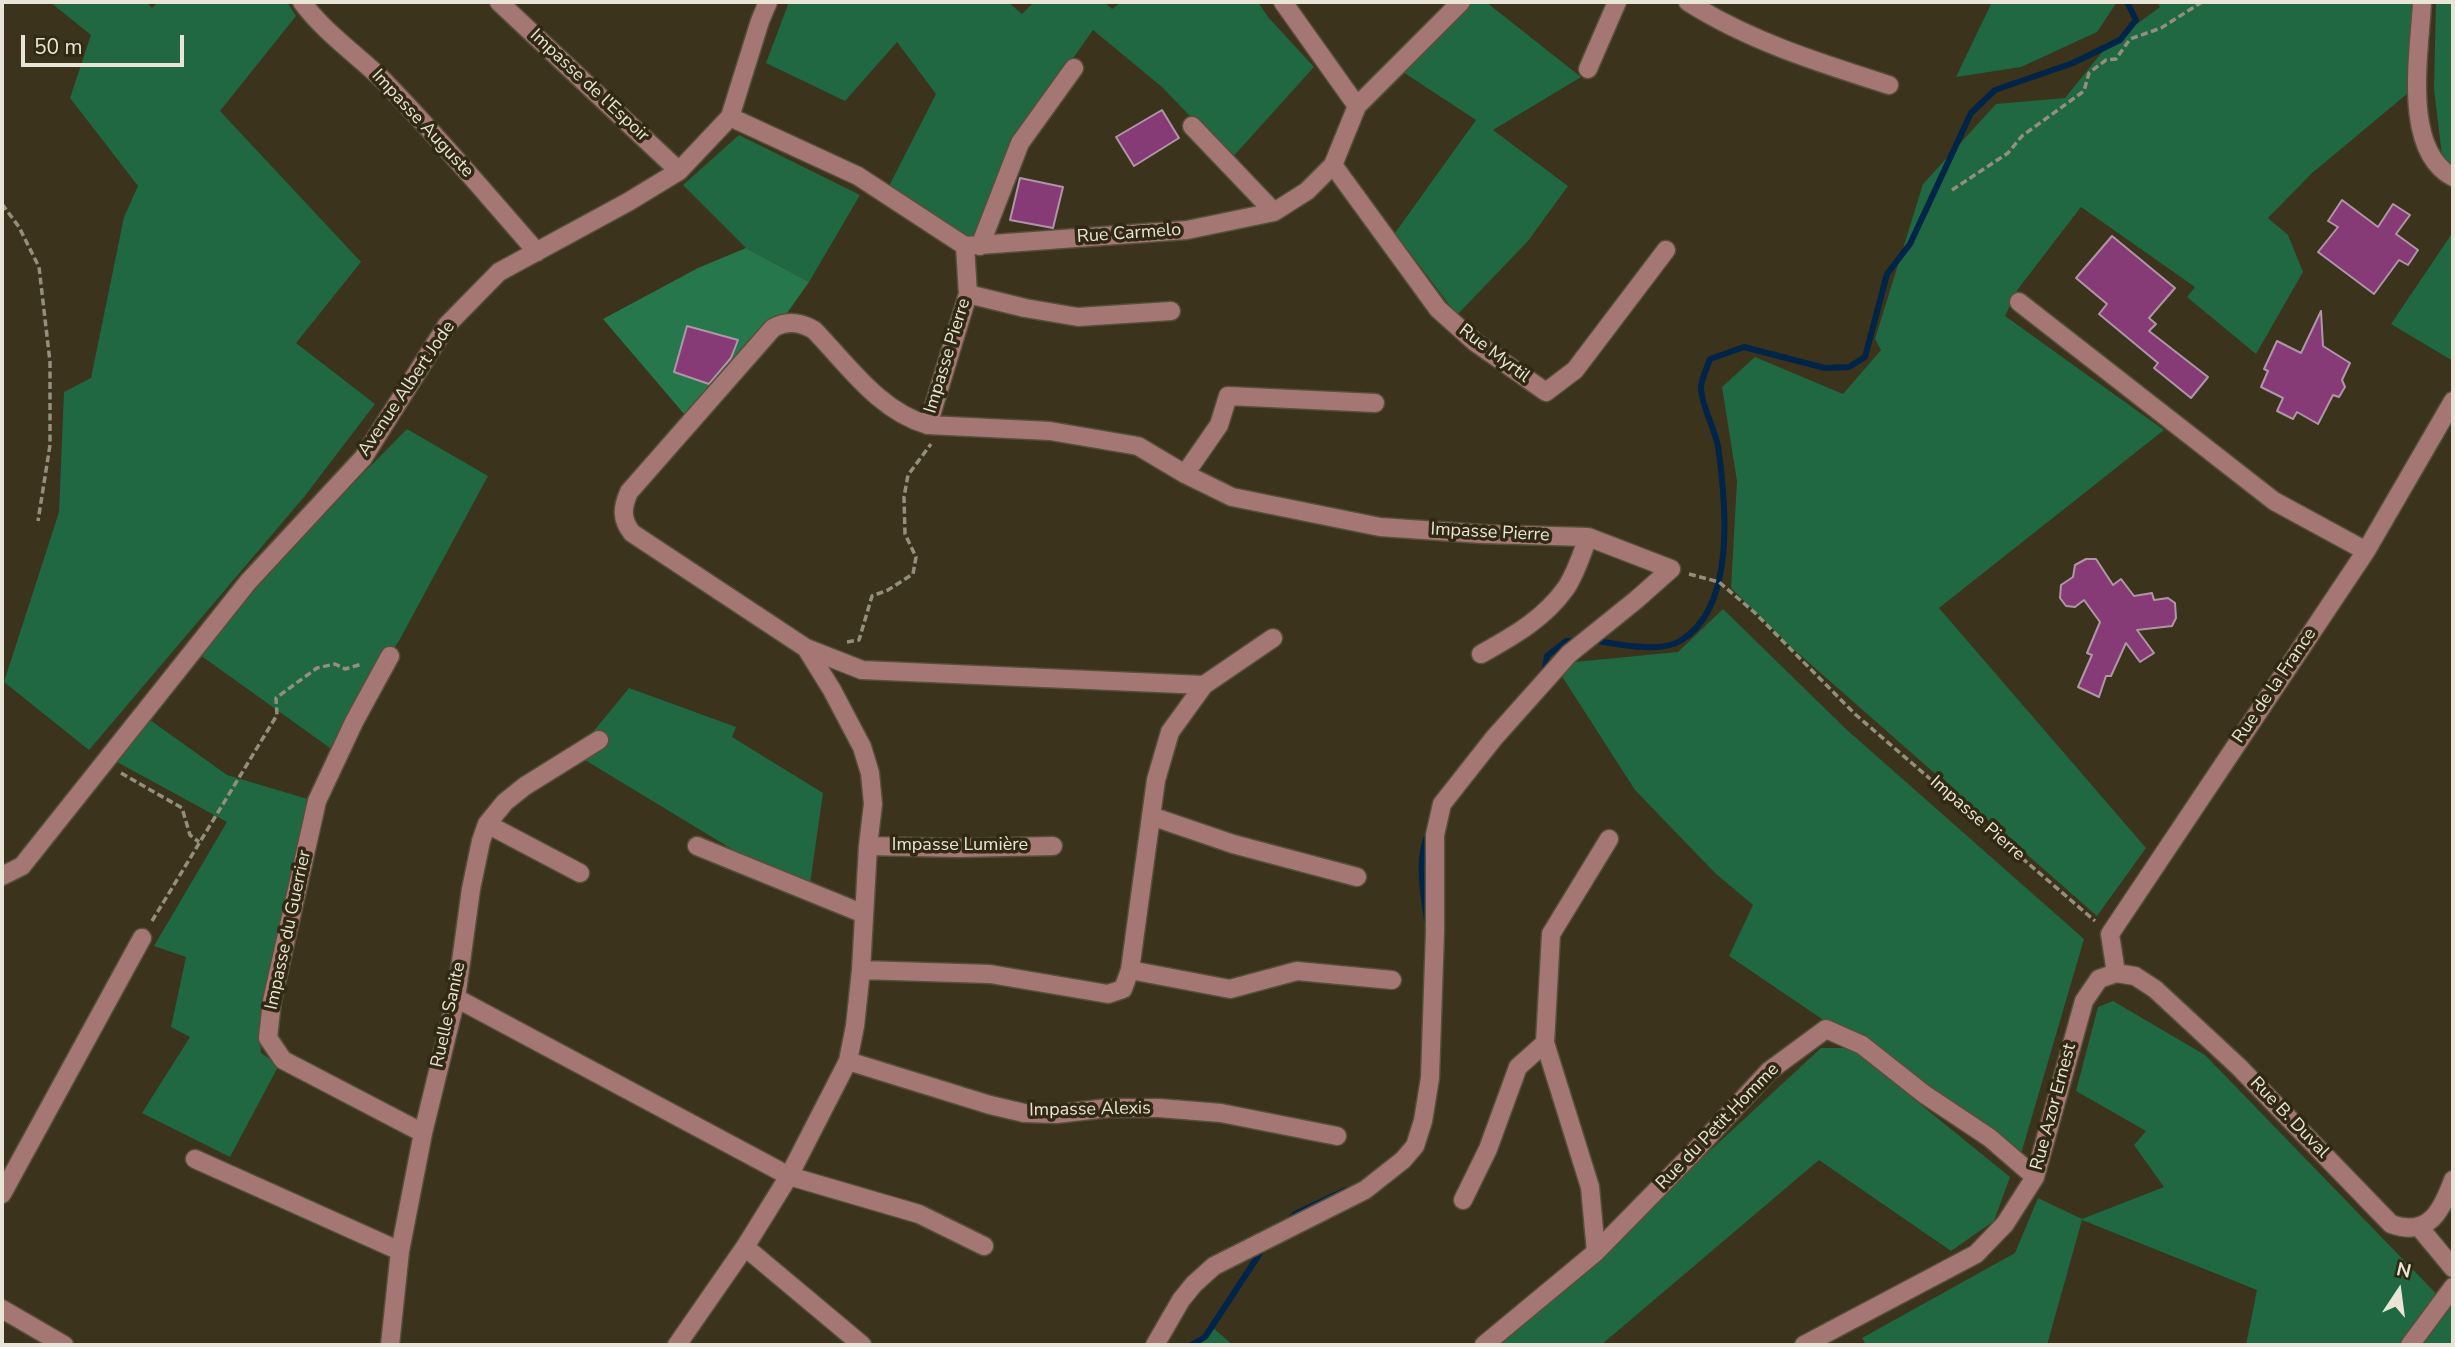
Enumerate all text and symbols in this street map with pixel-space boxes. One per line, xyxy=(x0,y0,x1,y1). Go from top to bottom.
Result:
scale bar xyxy=(24,21,187,65)
street label: Impasse de l'Espoir xyxy=(525,25,653,147)
text: 50 m xyxy=(34,33,83,61)
street label: Impasse Auguste xyxy=(366,66,478,182)
street label: Rue Carmelo xyxy=(1076,220,1182,248)
street label: Impasse Pierre xyxy=(920,296,976,416)
street label: Avenue Albert Jode xyxy=(354,317,460,461)
street label: Rue Myrtil xyxy=(1454,320,1534,388)
street label: Impasse Pierre xyxy=(1430,519,1550,547)
street label: Rue de la France xyxy=(2229,624,2321,748)
street label: Impasse Pierre xyxy=(1925,772,2029,866)
street label: Impasse Lumière xyxy=(892,835,1028,857)
street label: Impasse du Guerrier xyxy=(262,848,316,1012)
street label: Ruelle Sanite xyxy=(427,960,471,1070)
street label: Rue Azor Ernest xyxy=(2027,1041,2081,1173)
street label: Rue du Petit Homme xyxy=(1652,1059,1784,1195)
street label: Rue B. Duval xyxy=(2245,1073,2333,1163)
street label: Impasse Alexis xyxy=(1029,1098,1151,1122)
north arrow xyxy=(2364,1256,2434,1326)
text: N xyxy=(2394,1256,2414,1285)

